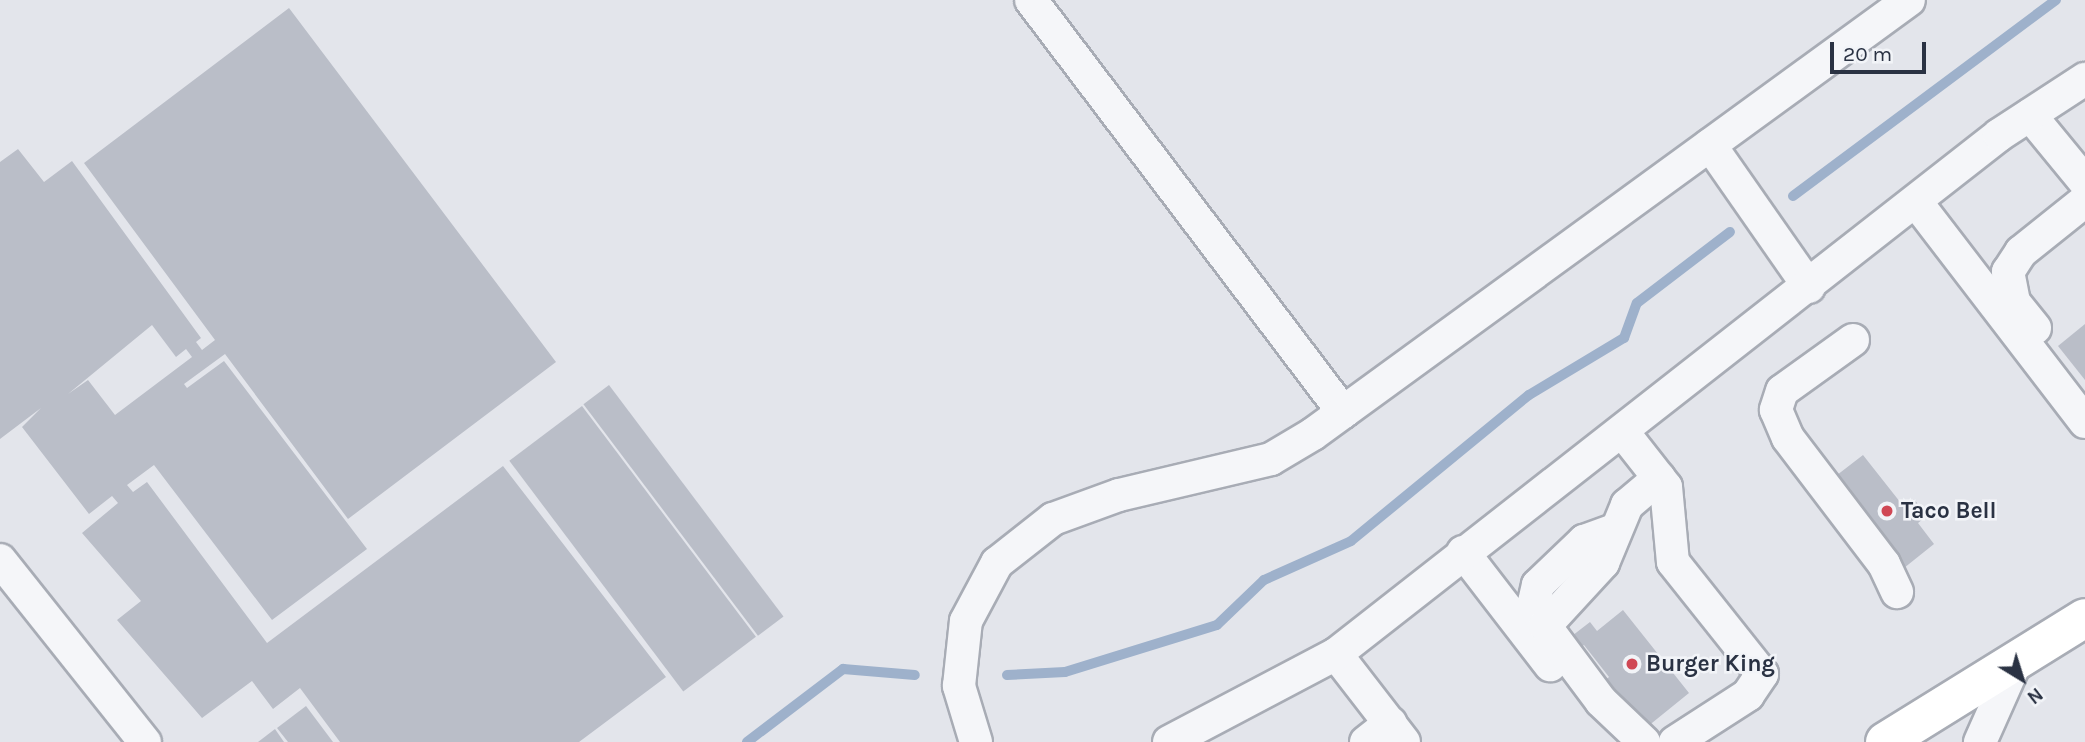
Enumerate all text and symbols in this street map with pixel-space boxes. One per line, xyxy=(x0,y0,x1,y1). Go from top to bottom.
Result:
scale bar xyxy=(1833,28,1929,72)
text: 20 m xyxy=(1843,42,1892,66)
place label: Taco Bell xyxy=(1901,497,1997,525)
marker: Taco Bell xyxy=(1879,503,1895,519)
north arrow xyxy=(1987,644,2057,714)
place label: Burger King xyxy=(1646,650,1775,678)
marker: Burger King xyxy=(1624,656,1640,672)
text: N xyxy=(2023,683,2047,708)

